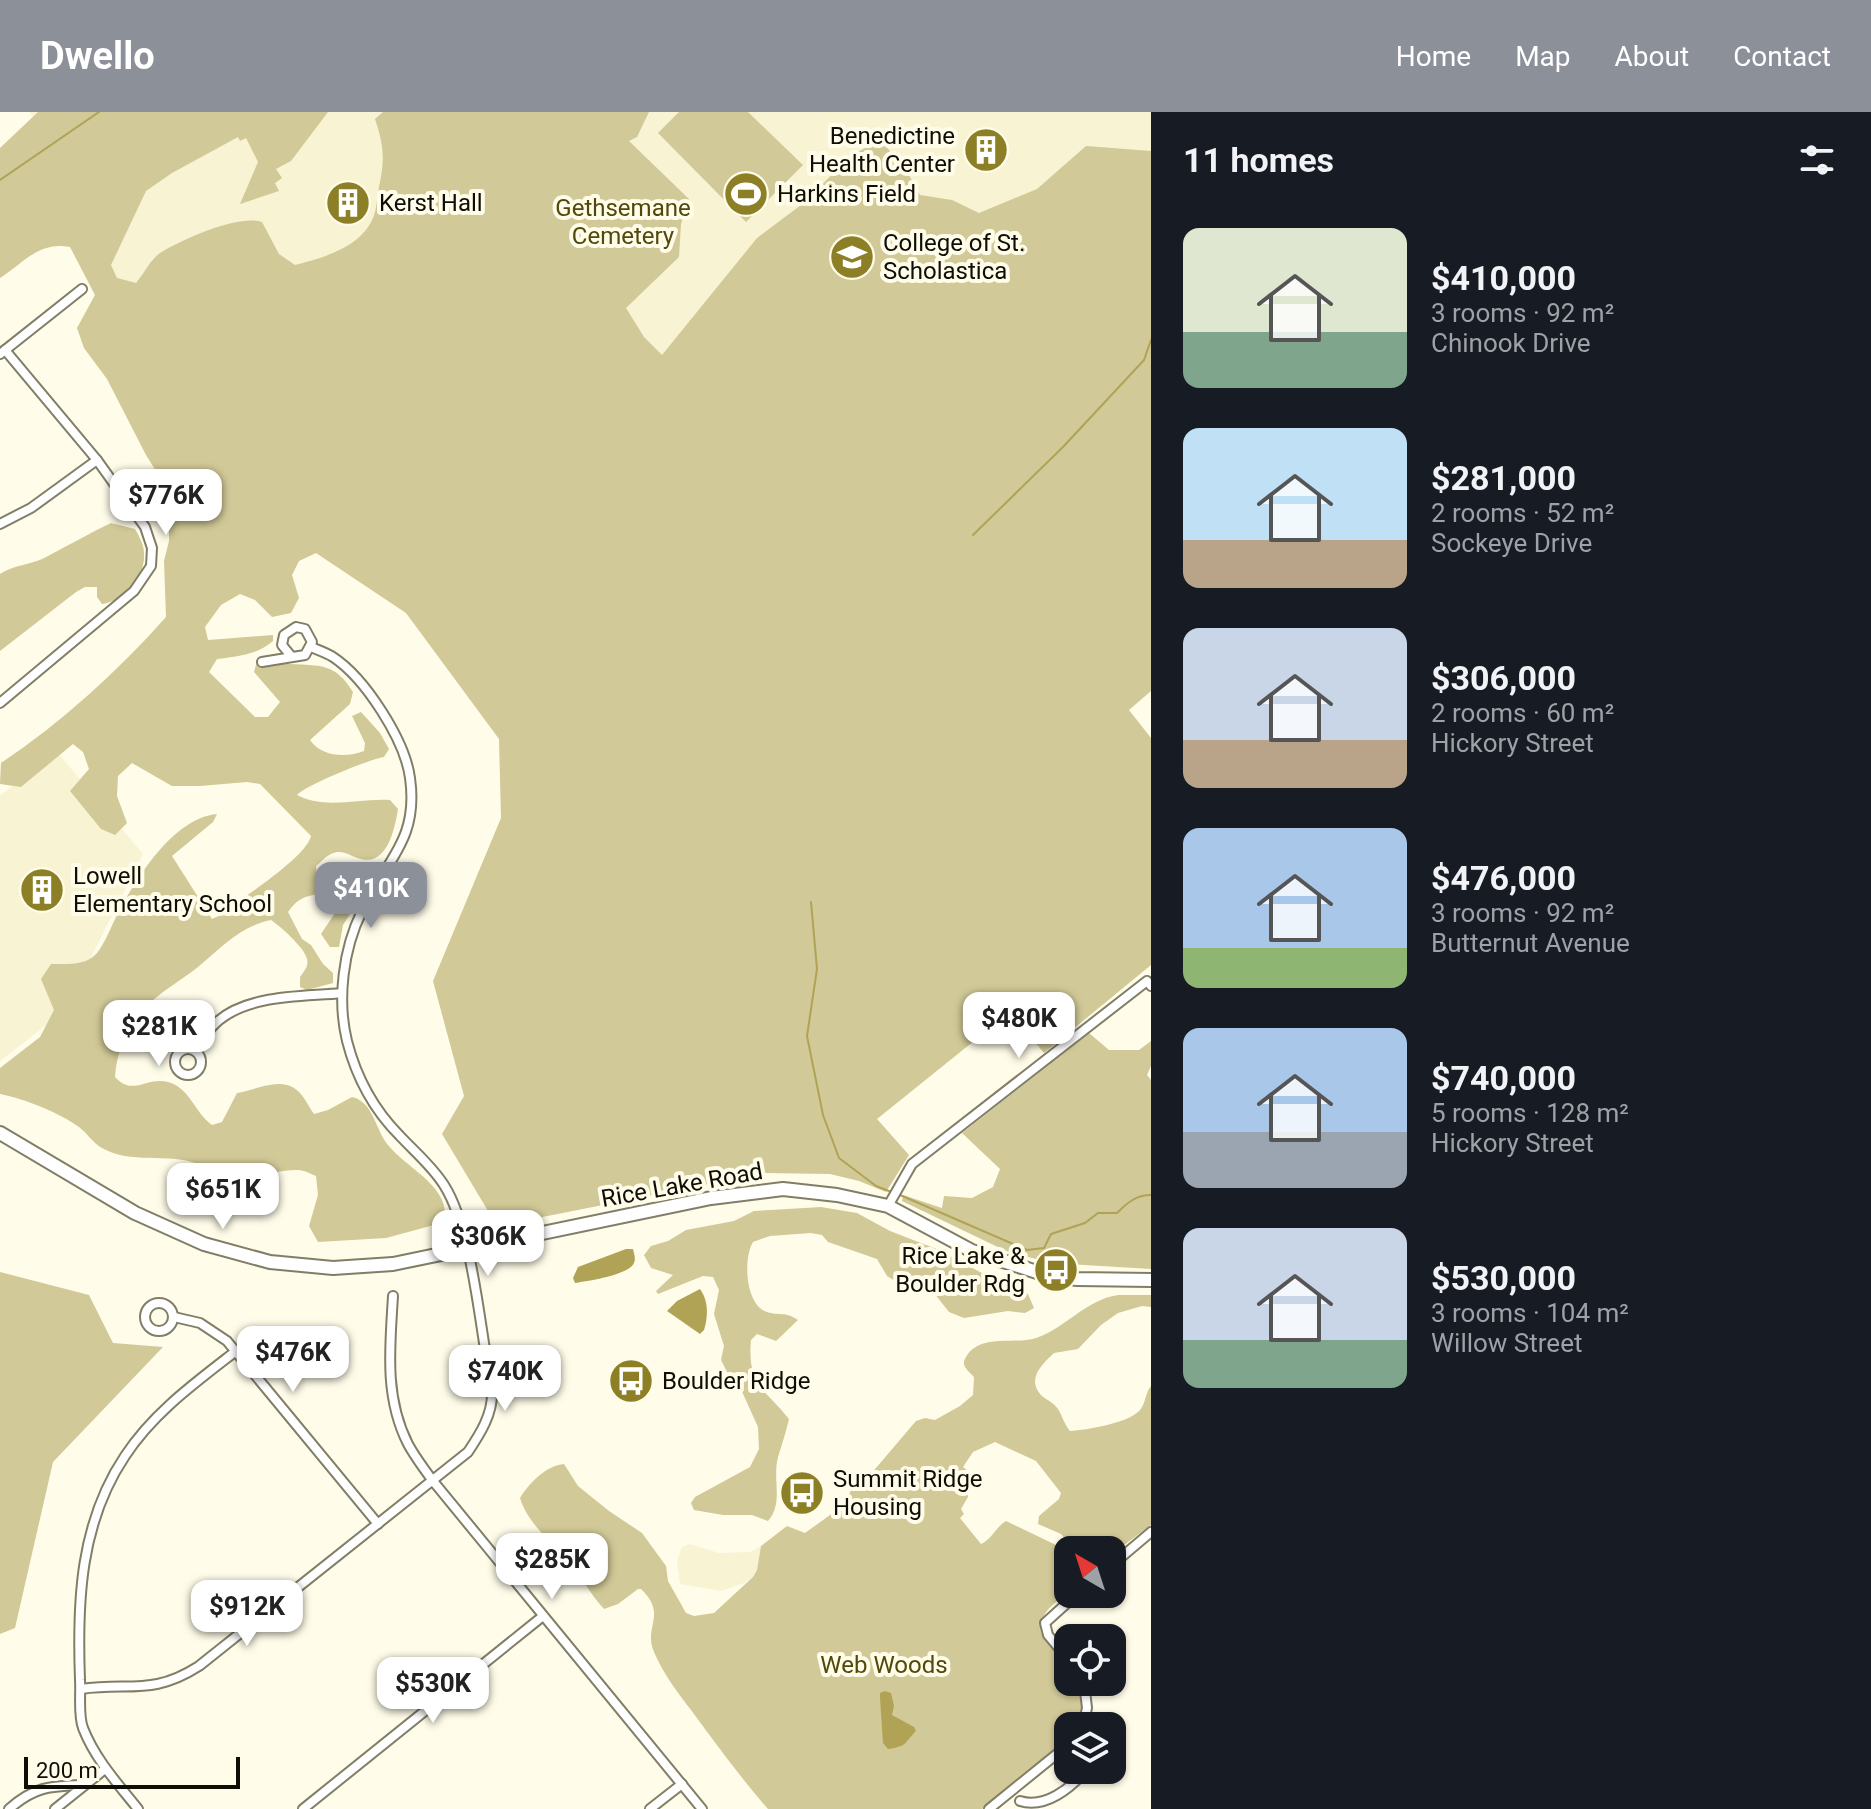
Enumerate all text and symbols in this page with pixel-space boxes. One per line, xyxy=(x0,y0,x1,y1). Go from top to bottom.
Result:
text: Dwello xyxy=(40,34,155,78)
text: Home xyxy=(1396,40,1471,73)
text: Map xyxy=(1515,40,1571,73)
text: About xyxy=(1615,40,1689,73)
text: Contact xyxy=(1733,40,1831,73)
place label: Benedictine Health Center xyxy=(809,122,955,178)
building icon: Benedictine Health Center xyxy=(962,126,1010,174)
icon: filters xyxy=(1795,138,1839,182)
text: 11 homes xyxy=(1183,140,1334,180)
sports icon: Harkins Field xyxy=(722,170,770,218)
building icon: Kerst Hall xyxy=(324,179,372,227)
place label: Harkins Field xyxy=(777,180,916,208)
place label: Kerst Hall xyxy=(379,189,483,217)
park label: Gethsemane Cemetery xyxy=(555,194,691,250)
place label: College of St. Scholastica xyxy=(883,229,1025,285)
school or university icon: College of St. Scholastica xyxy=(828,233,876,281)
text: $410,000 xyxy=(1431,258,1576,298)
icon: home xyxy=(1247,260,1343,356)
text: 3 rooms · 92 m² xyxy=(1431,298,1614,328)
text: Chinook Drive xyxy=(1431,328,1591,358)
text: $281,000 xyxy=(1431,458,1576,498)
icon: home xyxy=(1247,460,1343,556)
pin: $776K xyxy=(110,469,222,537)
text: $776K xyxy=(128,480,204,510)
text: 2 rooms · 52 m² xyxy=(1431,498,1614,528)
text: Sockeye Drive xyxy=(1431,528,1592,558)
text: $306,000 xyxy=(1431,658,1576,698)
icon: home xyxy=(1247,660,1343,756)
text: 2 rooms · 60 m² xyxy=(1431,698,1614,728)
text: Hickory Street xyxy=(1431,728,1594,758)
text: $476,000 xyxy=(1431,858,1576,898)
icon: home xyxy=(1247,860,1343,956)
place label: Lowell Elementary School xyxy=(73,862,272,918)
pin: $410K xyxy=(315,862,427,930)
building icon: Lowell Elementary School xyxy=(18,866,66,914)
text: $410K xyxy=(333,873,409,903)
text: 3 rooms · 92 m² xyxy=(1431,898,1614,928)
text: Butternut Avenue xyxy=(1431,928,1630,958)
pin: $480K xyxy=(963,992,1075,1060)
pin: $281K xyxy=(103,1000,215,1068)
text: $480K xyxy=(981,1003,1057,1033)
text: $281K xyxy=(121,1011,197,1041)
text: $740,000 xyxy=(1431,1058,1576,1098)
icon: home xyxy=(1247,1060,1343,1156)
text: 5 rooms · 128 m² xyxy=(1431,1098,1629,1128)
text: Hickory Street xyxy=(1431,1128,1594,1158)
street label: Rice Lake Road xyxy=(599,1157,765,1213)
pin: $651K xyxy=(167,1163,279,1231)
text: $651K xyxy=(185,1174,261,1204)
pin: $306K xyxy=(432,1210,544,1278)
text: $306K xyxy=(450,1221,526,1251)
place label: Rice Lake & Boulder Rdg xyxy=(895,1242,1025,1298)
bus stop icon: Rice Lake & Boulder Rdg xyxy=(1032,1246,1080,1294)
text: $530,000 xyxy=(1431,1258,1576,1298)
icon: home xyxy=(1247,1260,1343,1356)
text: 3 rooms · 104 m² xyxy=(1431,1298,1629,1328)
pin: $476K xyxy=(237,1326,349,1394)
text: Willow Street xyxy=(1431,1328,1582,1358)
text: $476K xyxy=(255,1337,331,1367)
pin: $740K xyxy=(449,1345,561,1413)
text: $740K xyxy=(467,1356,543,1386)
bus stop icon: Boulder Ridge xyxy=(607,1357,655,1405)
place label: Boulder Ridge xyxy=(662,1367,810,1395)
place label: Summit Ridge Housing xyxy=(833,1465,983,1521)
bus stop icon: Summit Ridge Housing xyxy=(778,1469,826,1517)
pin: $285K xyxy=(496,1533,608,1601)
north arrow xyxy=(1054,1536,1126,1608)
map controls xyxy=(1054,1536,1126,1784)
text: $285K xyxy=(514,1544,590,1574)
pin: $912K xyxy=(191,1580,303,1648)
text: $912K xyxy=(209,1591,285,1621)
button: locate xyxy=(1054,1624,1126,1696)
park label: Web Woods xyxy=(820,1651,948,1679)
pin: $530K xyxy=(377,1657,489,1725)
text: $530K xyxy=(395,1668,471,1698)
button: layers xyxy=(1054,1712,1126,1784)
scale bar xyxy=(24,1753,240,1789)
text: 200 m xyxy=(36,1758,98,1783)

